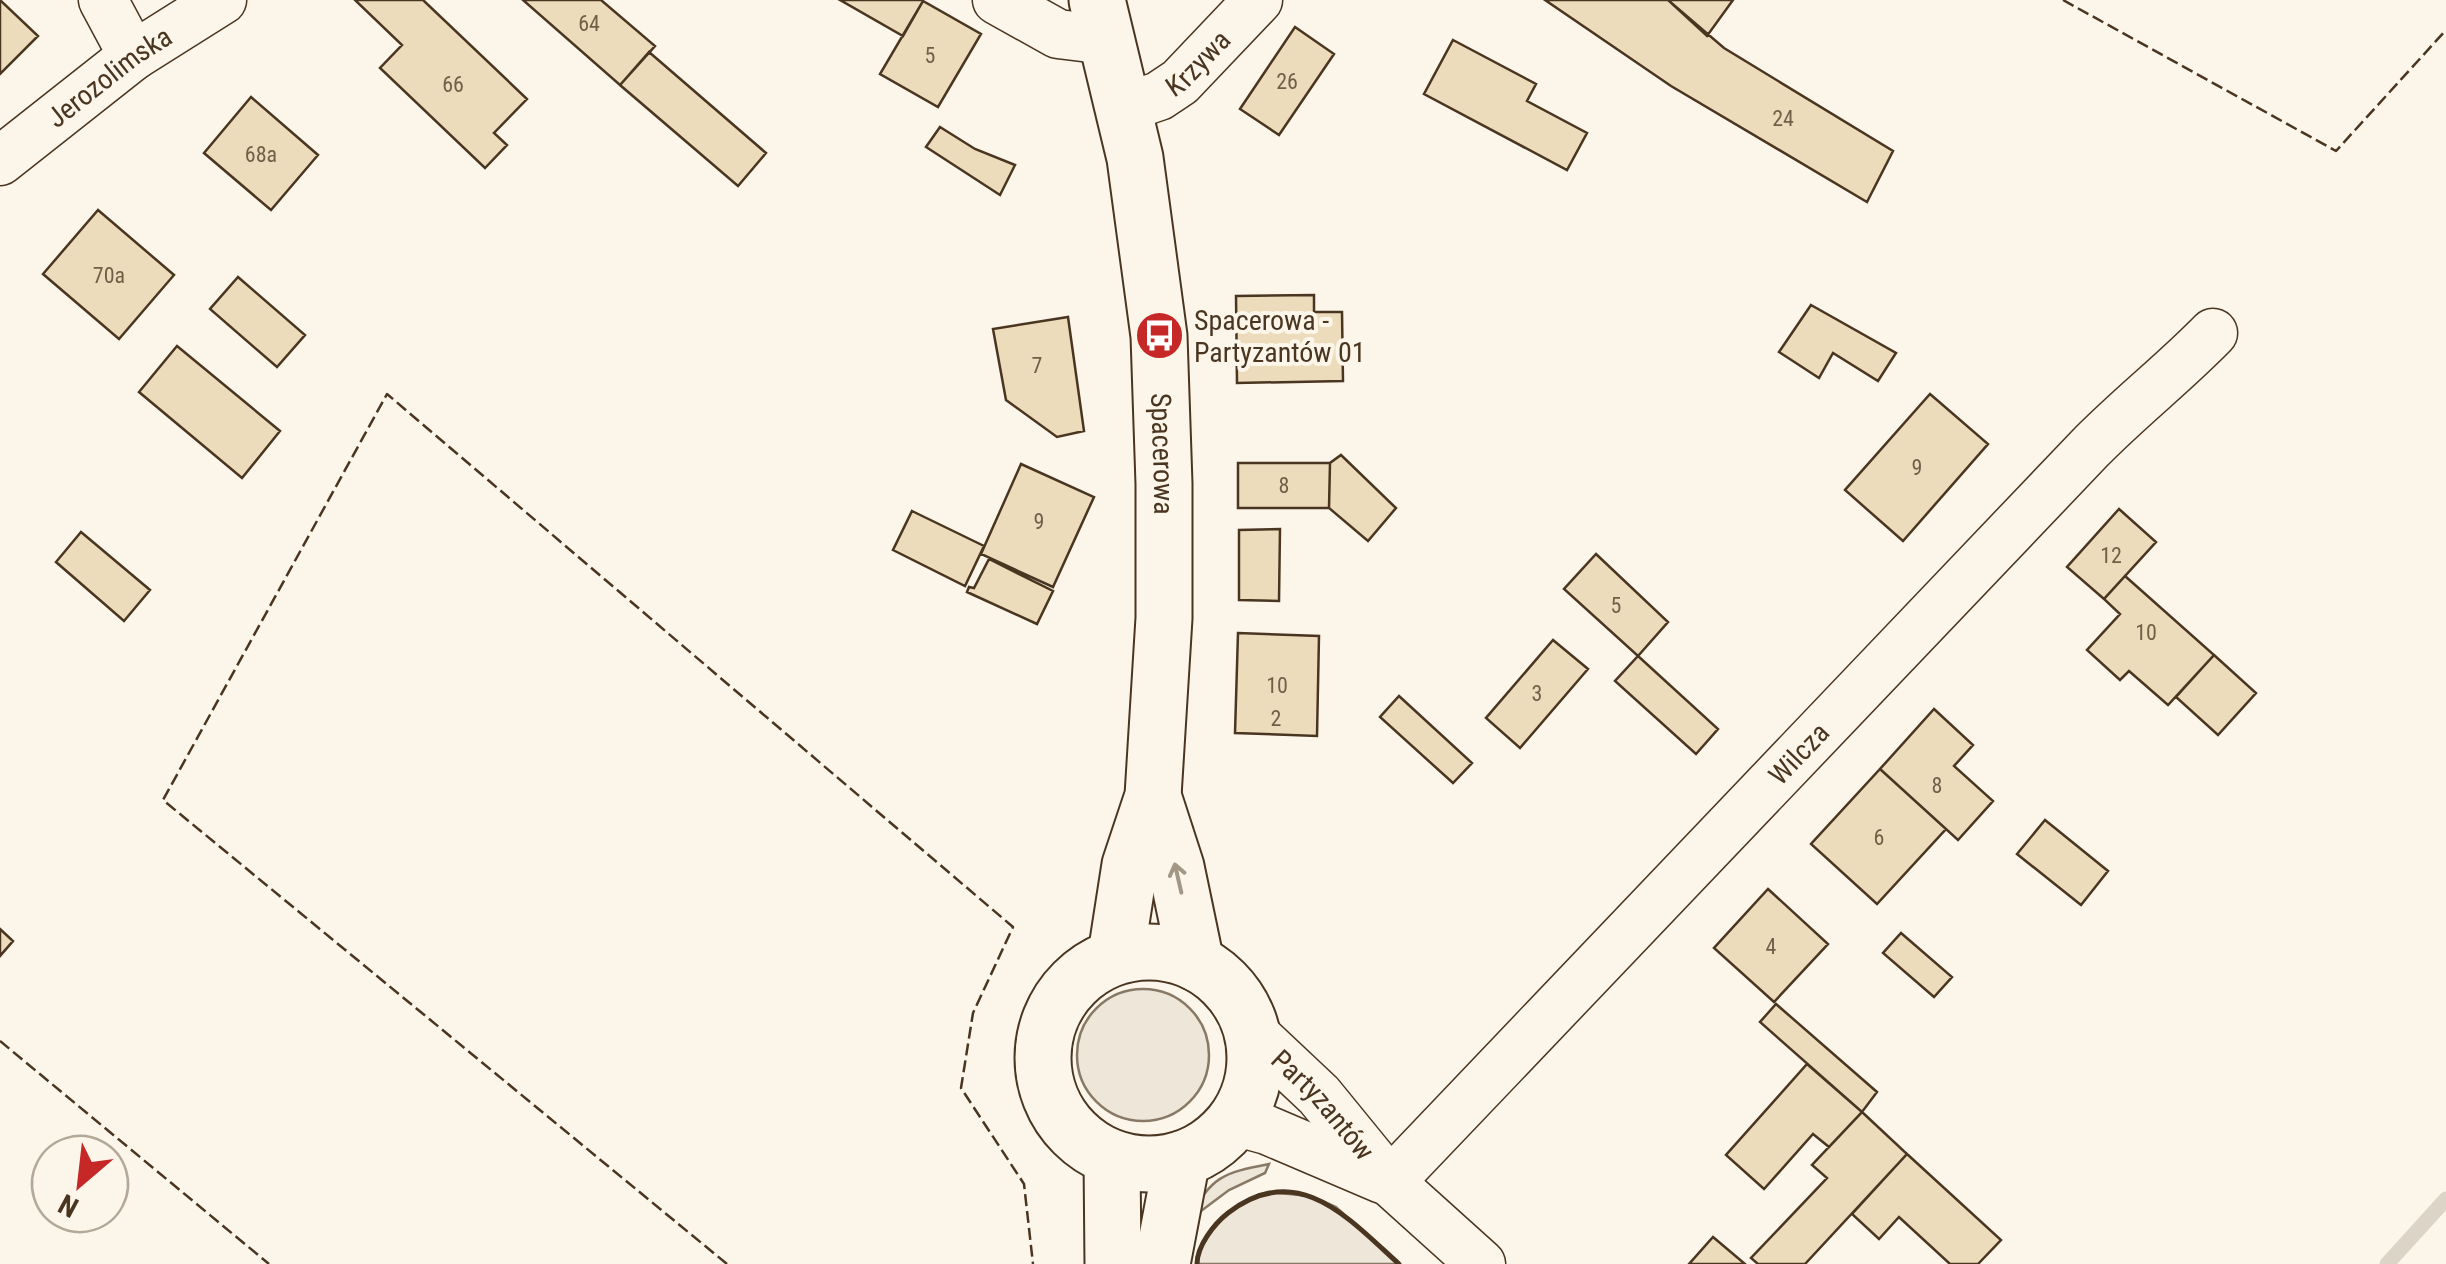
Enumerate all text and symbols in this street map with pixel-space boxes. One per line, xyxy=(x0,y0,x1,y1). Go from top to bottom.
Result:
house number: 64 xyxy=(578,11,600,36)
street label: Jerozolimska xyxy=(40,20,178,135)
street label: Krzywa xyxy=(1160,24,1237,104)
house number: 5 xyxy=(925,43,935,68)
house number: 26 xyxy=(1276,69,1298,94)
house number: 66 xyxy=(442,72,464,97)
house number: 24 xyxy=(1772,106,1794,131)
house number: 68a xyxy=(245,142,277,167)
house number: 70a xyxy=(93,263,125,288)
place label: Spacerowa - Partyzantów 01 xyxy=(1194,304,1366,369)
bus stop icon: Spacerowa - Partyzantów 01 xyxy=(1133,310,1185,362)
house number: 7 xyxy=(1032,353,1042,378)
street label: Spacerowa xyxy=(1144,392,1180,515)
house number: 9 xyxy=(1912,455,1922,480)
house number: 8 xyxy=(1279,473,1289,498)
house number: 9 xyxy=(1034,509,1044,534)
house number: 12 xyxy=(2100,543,2122,568)
house number: 5 xyxy=(1611,593,1621,618)
house number: 10 xyxy=(2135,620,2157,645)
house number: 10 xyxy=(1266,673,1288,698)
house number: 3 xyxy=(1532,681,1542,706)
house number: 2 xyxy=(1271,706,1281,731)
street label: Wilcza xyxy=(1762,716,1836,792)
house number: 8 xyxy=(1932,773,1942,798)
house number: 6 xyxy=(1874,825,1884,850)
one-way arrow xyxy=(1168,863,1186,895)
house number: 4 xyxy=(1766,934,1777,959)
street label: Partyzantów xyxy=(1265,1043,1381,1167)
north arrow xyxy=(30,1134,130,1234)
text: N xyxy=(53,1187,84,1224)

